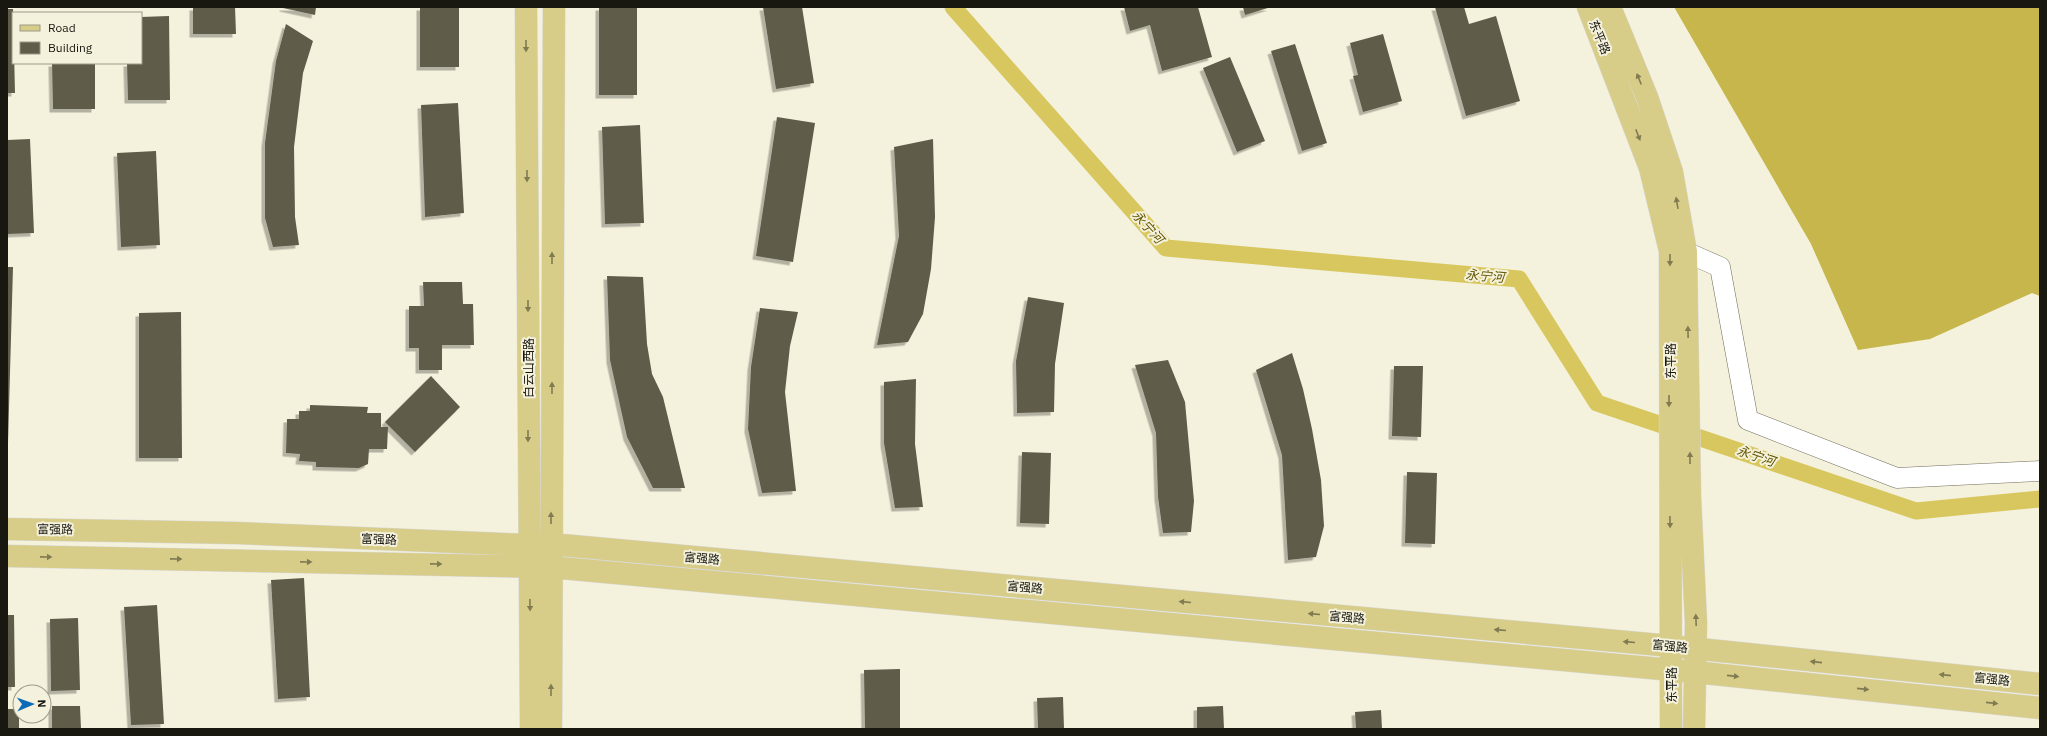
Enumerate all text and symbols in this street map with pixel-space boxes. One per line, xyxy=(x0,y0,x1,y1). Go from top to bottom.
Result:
legend xyxy=(12,12,142,64)
street label: 东平路 xyxy=(1586,17,1614,57)
text: Road xyxy=(48,20,76,35)
text: Building xyxy=(48,40,93,55)
one-way arrow xyxy=(523,40,529,53)
one-way arrow xyxy=(1636,73,1642,85)
one-way arrow xyxy=(1635,129,1641,141)
one-way arrow xyxy=(524,170,530,183)
one-way arrow xyxy=(1674,197,1680,209)
water label: 永宁河 xyxy=(1129,207,1169,249)
one-way arrow xyxy=(549,252,556,264)
one-way arrow xyxy=(1667,254,1673,267)
water label: 永宁河 xyxy=(1465,266,1508,286)
one-way arrow xyxy=(525,300,531,313)
one-way arrow xyxy=(1685,325,1691,338)
street label: 白云山西路 xyxy=(521,338,536,398)
street label: 东平路 xyxy=(1663,343,1678,379)
one-way arrow xyxy=(549,381,555,394)
one-way arrow xyxy=(1666,395,1672,408)
one-way arrow xyxy=(525,430,532,442)
water label: 永宁河 xyxy=(1735,442,1780,471)
one-way arrow xyxy=(1687,451,1693,464)
one-way arrow xyxy=(548,511,554,524)
one-way arrow xyxy=(1667,516,1673,529)
street label: 富强路 xyxy=(37,521,73,537)
street label: 富强路 xyxy=(361,531,397,547)
street label: 富强路 xyxy=(683,549,721,567)
one-way arrow xyxy=(40,553,52,560)
one-way arrow xyxy=(170,556,183,562)
one-way arrow xyxy=(300,558,312,565)
one-way arrow xyxy=(430,561,443,567)
street label: 富强路 xyxy=(1006,578,1044,596)
one-way arrow xyxy=(1179,598,1191,605)
one-way arrow xyxy=(526,599,533,611)
street label: 富强路 xyxy=(1328,608,1366,626)
one-way arrow xyxy=(1308,610,1321,617)
one-way arrow xyxy=(1692,614,1699,626)
one-way arrow xyxy=(1494,627,1506,634)
street label: 富强路 xyxy=(1651,637,1689,655)
one-way arrow xyxy=(1623,639,1635,646)
one-way arrow xyxy=(1810,658,1822,665)
street label: 东平路 xyxy=(1664,667,1679,703)
street label: 富强路 xyxy=(1973,670,2011,688)
one-way arrow xyxy=(1939,671,1952,678)
one-way arrow xyxy=(1727,672,1739,679)
one-way arrow xyxy=(548,683,554,696)
north arrow xyxy=(12,684,52,724)
one-way arrow xyxy=(1857,686,1869,693)
text: N xyxy=(35,699,49,708)
one-way arrow xyxy=(1986,700,1998,706)

